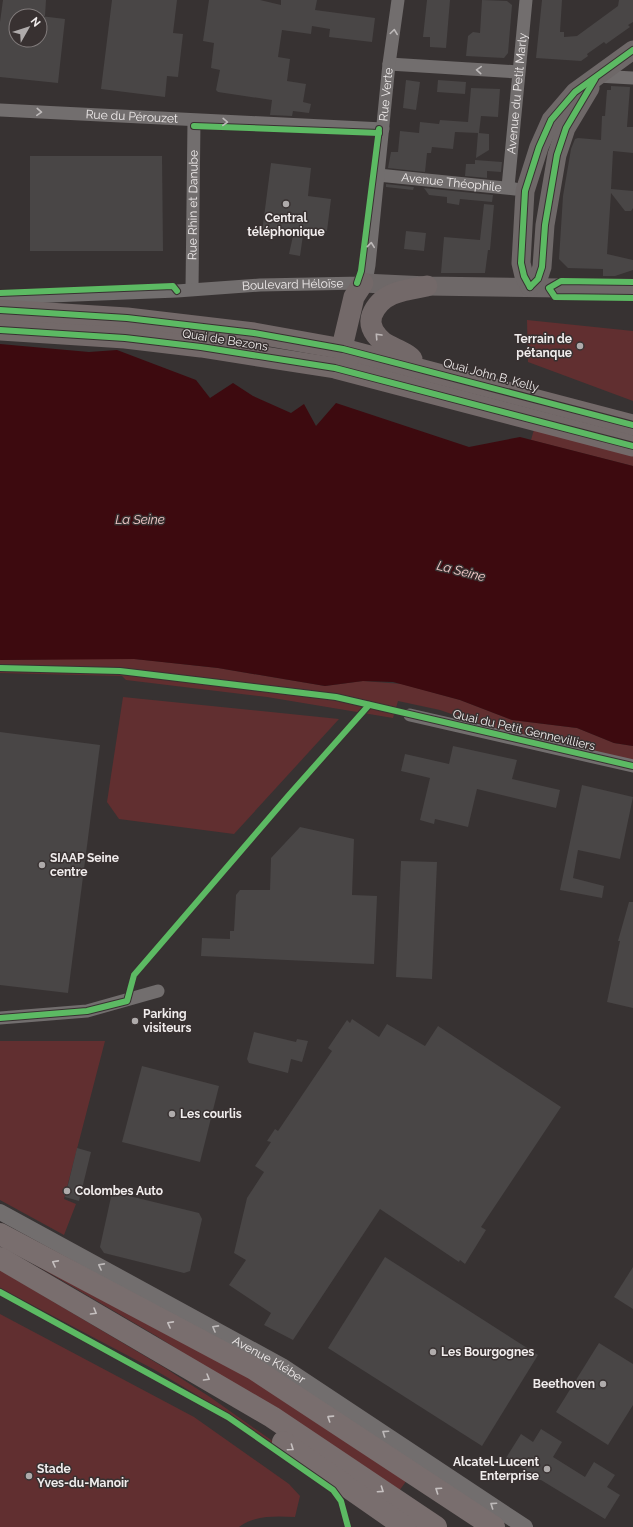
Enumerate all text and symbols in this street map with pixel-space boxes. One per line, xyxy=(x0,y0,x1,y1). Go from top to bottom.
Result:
north arrow xyxy=(8,8,48,48)
text: N xyxy=(28,15,43,29)
one-way arrow xyxy=(389,29,398,35)
street label: Avenue du Petit Marly xyxy=(504,32,530,155)
one-way arrow xyxy=(476,65,483,74)
street label: Rue Verte xyxy=(376,67,396,122)
street label: Rue du Pérouzet xyxy=(85,107,178,126)
one-way arrow xyxy=(36,108,42,116)
one-way arrow xyxy=(222,118,228,126)
street label: Rue Rhin et Danube xyxy=(185,150,201,260)
street label: Avenue Théophile xyxy=(401,170,502,195)
marker: Central téléphonique xyxy=(281,199,291,209)
place label: Central téléphonique xyxy=(247,211,325,239)
one-way arrow xyxy=(366,242,375,248)
street label: Boulevard Héloïse xyxy=(241,276,344,293)
street label: Quai de Bezons xyxy=(181,326,269,354)
place label: Terrain de pétanque xyxy=(514,332,572,360)
one-way arrow xyxy=(375,333,382,341)
marker: Terrain de pétanque xyxy=(575,341,585,351)
street label: Quai John B. Kelly xyxy=(442,356,541,395)
water label: La Seine xyxy=(115,512,165,527)
water label: La Seine xyxy=(435,558,487,584)
street label: Quai du Petit Gennevilliers xyxy=(451,707,597,753)
place label: SIAAP Seine centre xyxy=(50,851,119,879)
marker: SIAAP Seine centre xyxy=(37,860,47,870)
place label: Parking visiteurs xyxy=(143,1007,191,1035)
marker: Parking visiteurs xyxy=(130,1016,140,1026)
place label: Les courlis xyxy=(180,1107,242,1121)
marker: Les courlis xyxy=(167,1109,177,1119)
place label: Colombes Auto xyxy=(75,1184,163,1198)
marker: Colombes Auto xyxy=(62,1186,72,1196)
one-way arrow xyxy=(52,1261,59,1268)
one-way arrow xyxy=(97,1263,105,1271)
one-way arrow xyxy=(90,1308,97,1315)
one-way arrow xyxy=(166,1322,174,1329)
one-way arrow xyxy=(212,1325,219,1332)
street label: Avenue Kléber xyxy=(230,1333,309,1387)
place label: Les Bourgognes xyxy=(441,1345,534,1359)
marker: Les Bourgognes xyxy=(428,1347,438,1357)
one-way arrow xyxy=(203,1373,210,1380)
place label: Beethoven xyxy=(533,1377,595,1391)
marker: Beethoven xyxy=(598,1379,608,1389)
one-way arrow xyxy=(327,1416,334,1423)
one-way arrow xyxy=(382,1430,389,1438)
one-way arrow xyxy=(287,1443,294,1451)
place label: Alcatel-Lucent Enterprise xyxy=(453,1455,539,1483)
place label: Stade Yves-du-Manoir xyxy=(37,1462,129,1490)
marker: Alcatel-Lucent Enterprise xyxy=(542,1464,552,1474)
marker: Stade Yves-du-Manoir xyxy=(24,1471,34,1481)
one-way arrow xyxy=(377,1485,384,1493)
one-way arrow xyxy=(435,1487,442,1495)
one-way arrow xyxy=(490,1502,497,1510)

